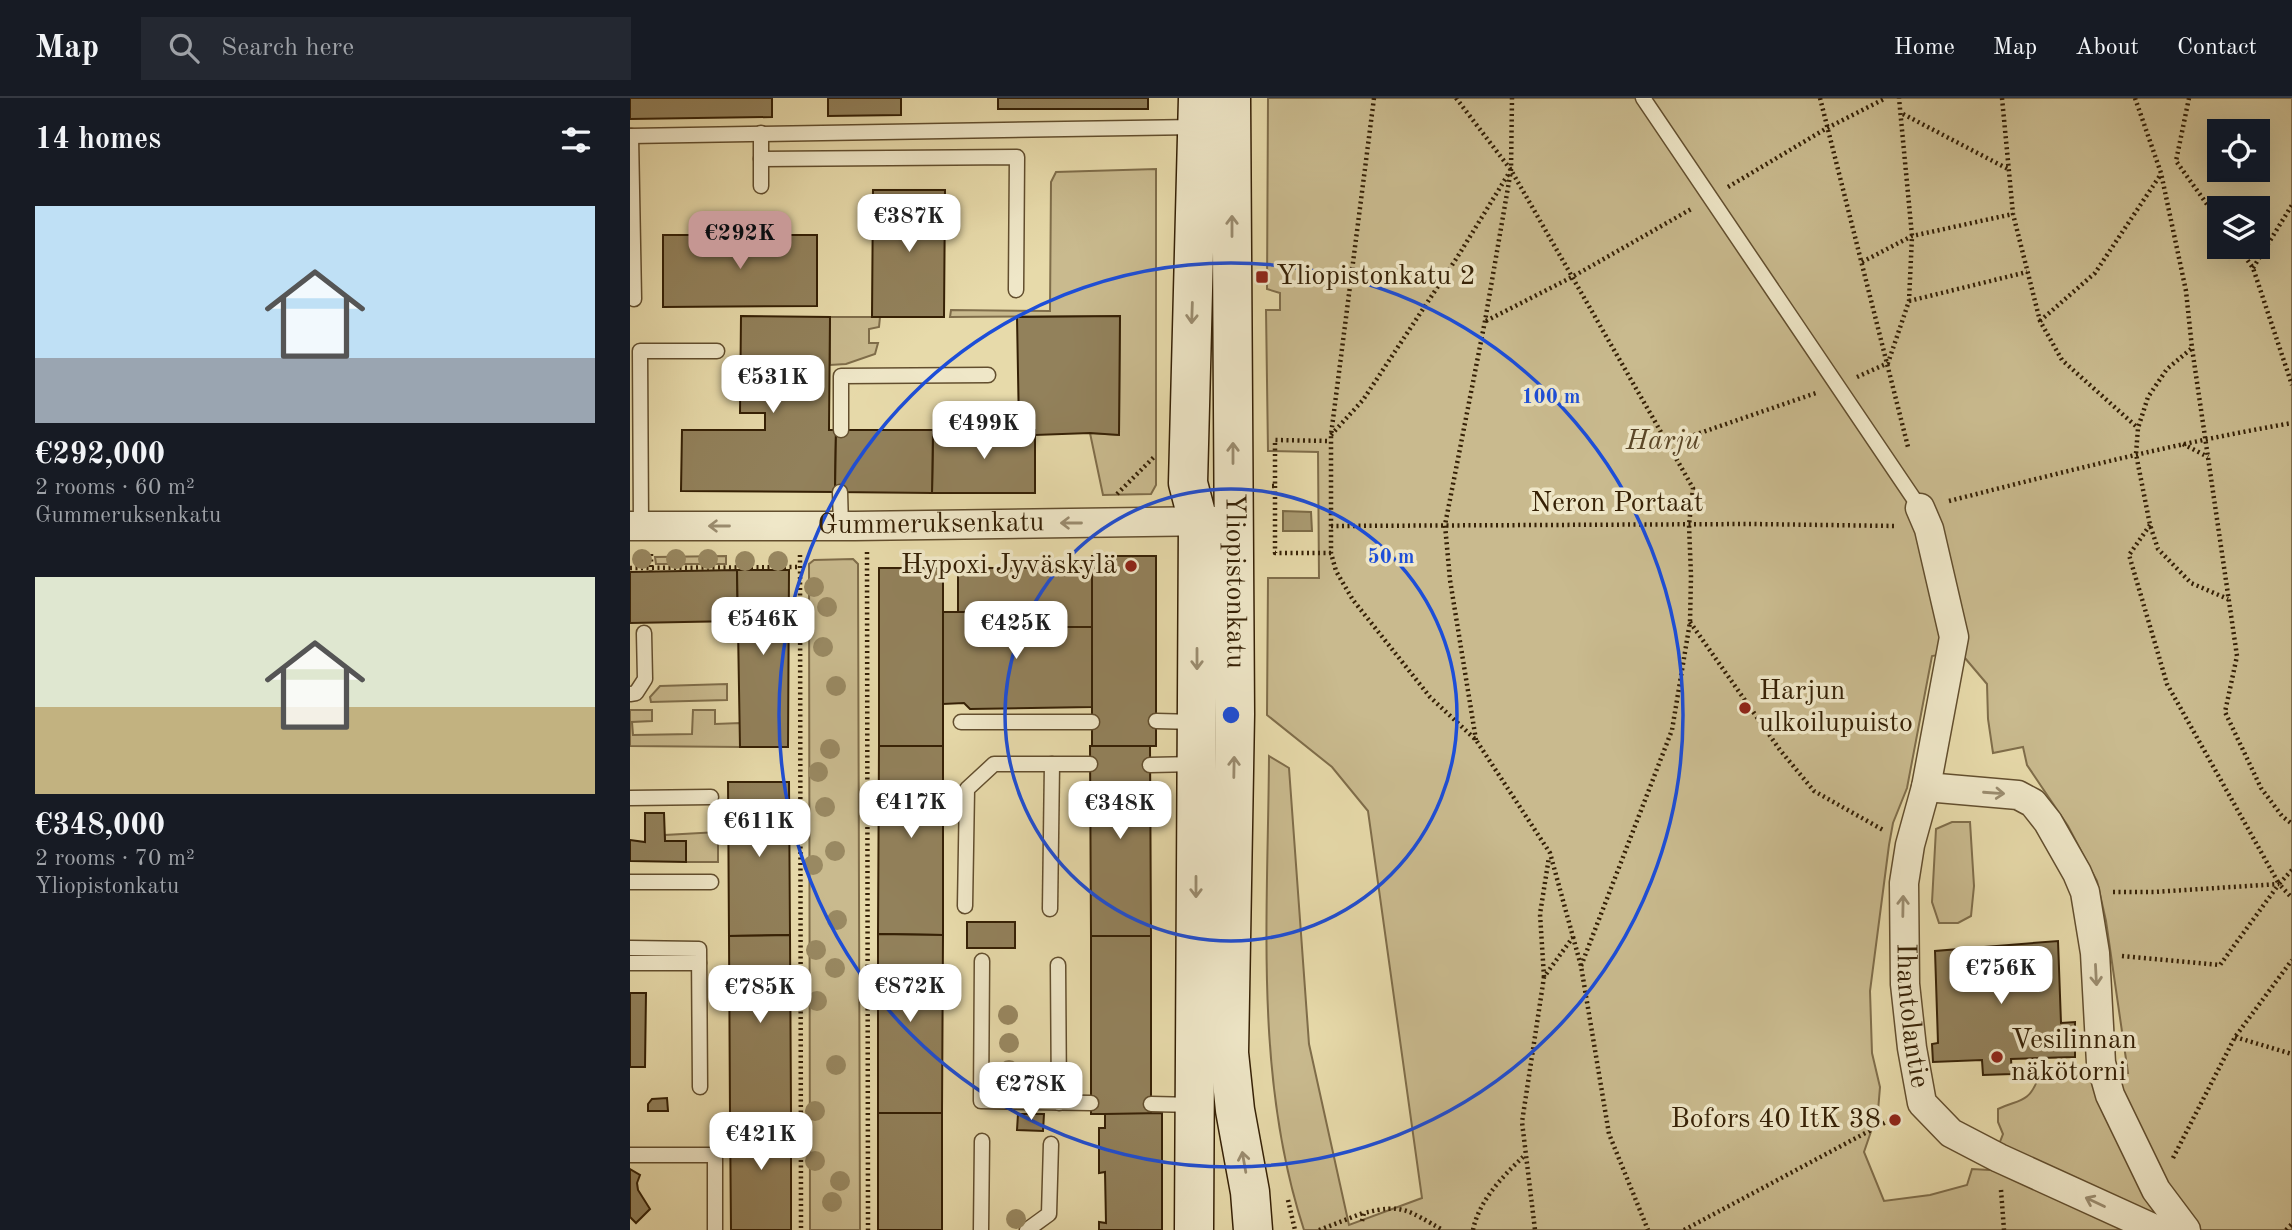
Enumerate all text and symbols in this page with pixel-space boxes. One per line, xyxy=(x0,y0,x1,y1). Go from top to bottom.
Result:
search box xyxy=(141,17,631,80)
icon: search xyxy=(165,29,203,67)
text: Map xyxy=(35,32,99,65)
text: Search here xyxy=(221,35,354,61)
text: Home xyxy=(1894,36,1955,60)
text: Map xyxy=(1993,36,2037,60)
text: About xyxy=(2075,36,2139,60)
text: Contact xyxy=(2177,36,2257,60)
map controls xyxy=(2207,119,2270,259)
button: locate xyxy=(2207,119,2270,182)
icon: filters xyxy=(557,121,595,159)
text: 14 homes xyxy=(35,125,161,155)
pin: €387K xyxy=(860,194,958,254)
button: layers xyxy=(2207,196,2270,259)
text: €387K xyxy=(873,205,945,228)
pin: €292K xyxy=(691,212,789,271)
one-way arrow xyxy=(1225,214,1239,237)
text: €292K xyxy=(704,222,776,245)
icon: home xyxy=(252,251,378,377)
place label: Yliopistonkatu 2 xyxy=(1276,263,1476,291)
marker: Yliopistonkatu 2 xyxy=(1254,269,1270,285)
one-way arrow xyxy=(1186,301,1199,324)
pin: €531K xyxy=(724,356,822,415)
text: €531K xyxy=(737,366,809,389)
text: 100 m xyxy=(1521,387,1581,408)
pin: €499K xyxy=(935,402,1033,461)
text: €499K xyxy=(948,412,1020,435)
park label: Harju xyxy=(1625,428,1700,456)
text: €292,000 xyxy=(35,440,165,470)
one-way arrow xyxy=(1226,442,1240,465)
text: 2 rooms · 60 m² xyxy=(35,476,195,499)
street label: Neron Portaat xyxy=(1531,490,1704,518)
street label: Yliopistonkatu xyxy=(1220,493,1249,669)
text: Gummeruksenkatu xyxy=(35,504,221,527)
street label: Gummeruksenkatu xyxy=(818,509,1045,540)
one-way arrow xyxy=(1060,516,1083,530)
one-way arrow xyxy=(708,519,731,533)
text: 50 m xyxy=(1367,547,1415,568)
place label: Hypoxi Jyväskylä xyxy=(901,552,1117,580)
marker: Hypoxi Jyväskylä xyxy=(1123,558,1139,574)
pin: €546K xyxy=(714,598,812,657)
pin: €425K xyxy=(967,602,1065,661)
text: €546K xyxy=(727,608,799,631)
text: €425K xyxy=(980,612,1052,635)
icon: home xyxy=(252,622,378,748)
one-way arrow xyxy=(1190,648,1204,671)
place label: Harjun ulkoilupuisto xyxy=(1759,678,1913,738)
marker: Harjun ulkoilupuisto xyxy=(1737,700,1753,716)
centre of rings xyxy=(1219,703,1243,727)
one-way arrow xyxy=(1227,756,1241,779)
pin: €417K xyxy=(862,780,960,840)
pin: €348K xyxy=(1071,782,1169,841)
one-way arrow xyxy=(1983,787,2005,800)
text: €417K xyxy=(875,791,947,814)
text: €348K xyxy=(1084,792,1156,815)
pin: €611K xyxy=(710,800,808,859)
text: €611K xyxy=(723,810,795,833)
text: €348,000 xyxy=(35,811,165,841)
text: 2 rooms · 70 m² xyxy=(35,847,195,870)
text: Yliopistonkatu xyxy=(35,875,179,898)
one-way arrow xyxy=(1189,875,1203,898)
one-way arrow xyxy=(1897,895,1910,918)
street label: Ihantolantie xyxy=(1891,943,1933,1090)
pin: €756K xyxy=(1952,946,2050,1006)
text: €756K xyxy=(1965,957,2037,980)
one-way arrow xyxy=(2090,963,2103,985)
pin: €872K xyxy=(861,964,959,1024)
pin: €785K xyxy=(711,965,809,1025)
text: €872K xyxy=(874,975,946,998)
text: €785K xyxy=(724,976,796,999)
place label: Vesilinnan näkötorni xyxy=(2011,1027,2137,1087)
marker: Vesilinnan näkötorni xyxy=(1989,1049,2005,1065)
pin: €278K xyxy=(982,1062,1080,1122)
text: €278K xyxy=(995,1073,1067,1096)
place label: Bofors 40 ItK 38 xyxy=(1671,1106,1881,1134)
pin: €421K xyxy=(712,1112,810,1172)
marker: Bofors 40 ItK 38 xyxy=(1887,1112,1903,1128)
text: €421K xyxy=(725,1123,797,1146)
one-way arrow xyxy=(1237,1151,1250,1174)
one-way arrow xyxy=(2085,1194,2106,1208)

